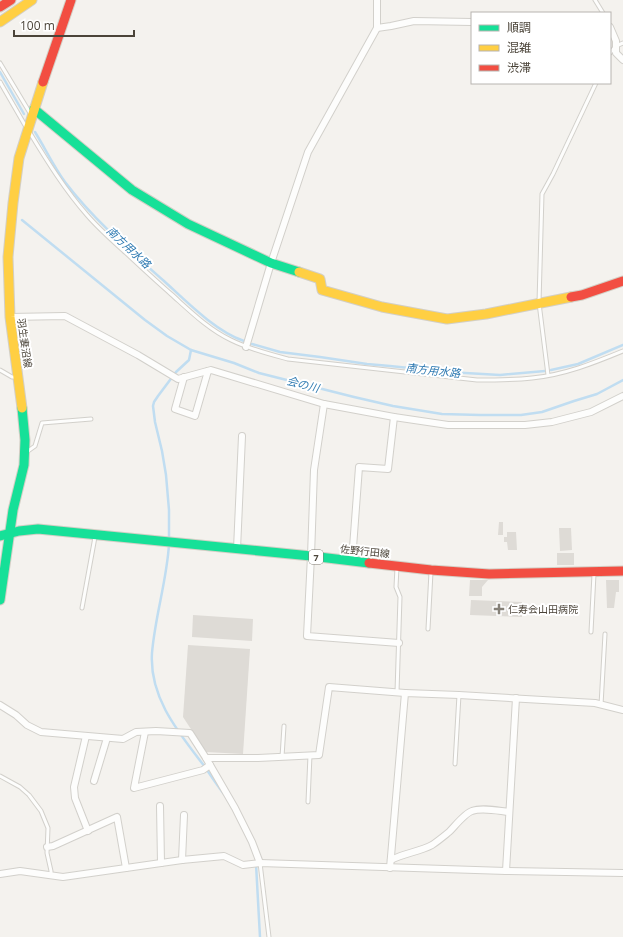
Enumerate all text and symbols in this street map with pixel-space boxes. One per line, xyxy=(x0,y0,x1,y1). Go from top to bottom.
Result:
scale bar xyxy=(14,12,134,38)
legend xyxy=(471,12,611,84)
text: 100 m xyxy=(20,17,55,34)
text: 順調 xyxy=(507,19,531,36)
text: 混雑 xyxy=(507,39,531,56)
text: 渋滞 xyxy=(507,59,531,76)
water label: 南方用水路 xyxy=(104,223,155,272)
street label: 羽生妻沼線 xyxy=(15,317,35,369)
water label: 南方用水路 xyxy=(405,360,462,380)
water label: 会の川 xyxy=(285,373,322,396)
street label: 佐野行田線 xyxy=(339,541,391,561)
road number: 7 xyxy=(309,550,323,564)
place label: 仁寿会山田病院 xyxy=(508,602,578,616)
marker: 仁寿会山田病院 xyxy=(493,603,505,615)

